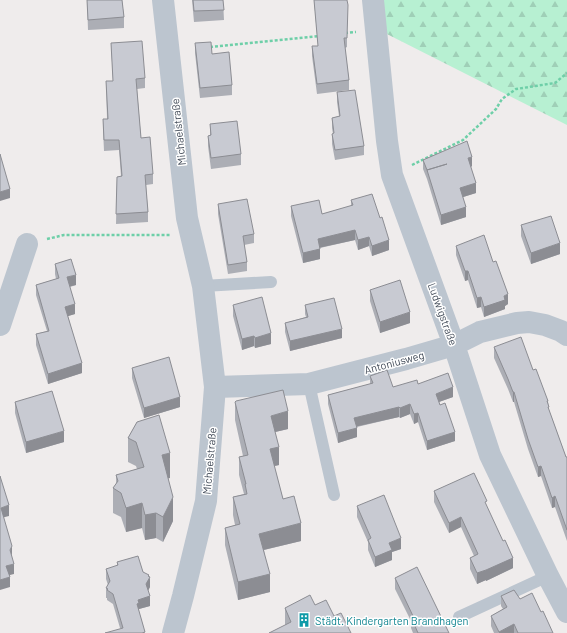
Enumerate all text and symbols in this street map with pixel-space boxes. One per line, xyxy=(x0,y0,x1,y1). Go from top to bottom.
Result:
street label: Michaelstraße xyxy=(168,98,188,166)
street label: Ludwigstraße xyxy=(426,281,460,347)
street label: Antoniusweg xyxy=(363,348,425,376)
street label: Michaelstraße xyxy=(200,427,218,495)
building icon: Städt. Kindergarten Brandhagen xyxy=(296,612,312,628)
place label: Städt. Kindergarten Brandhagen xyxy=(315,614,468,627)

